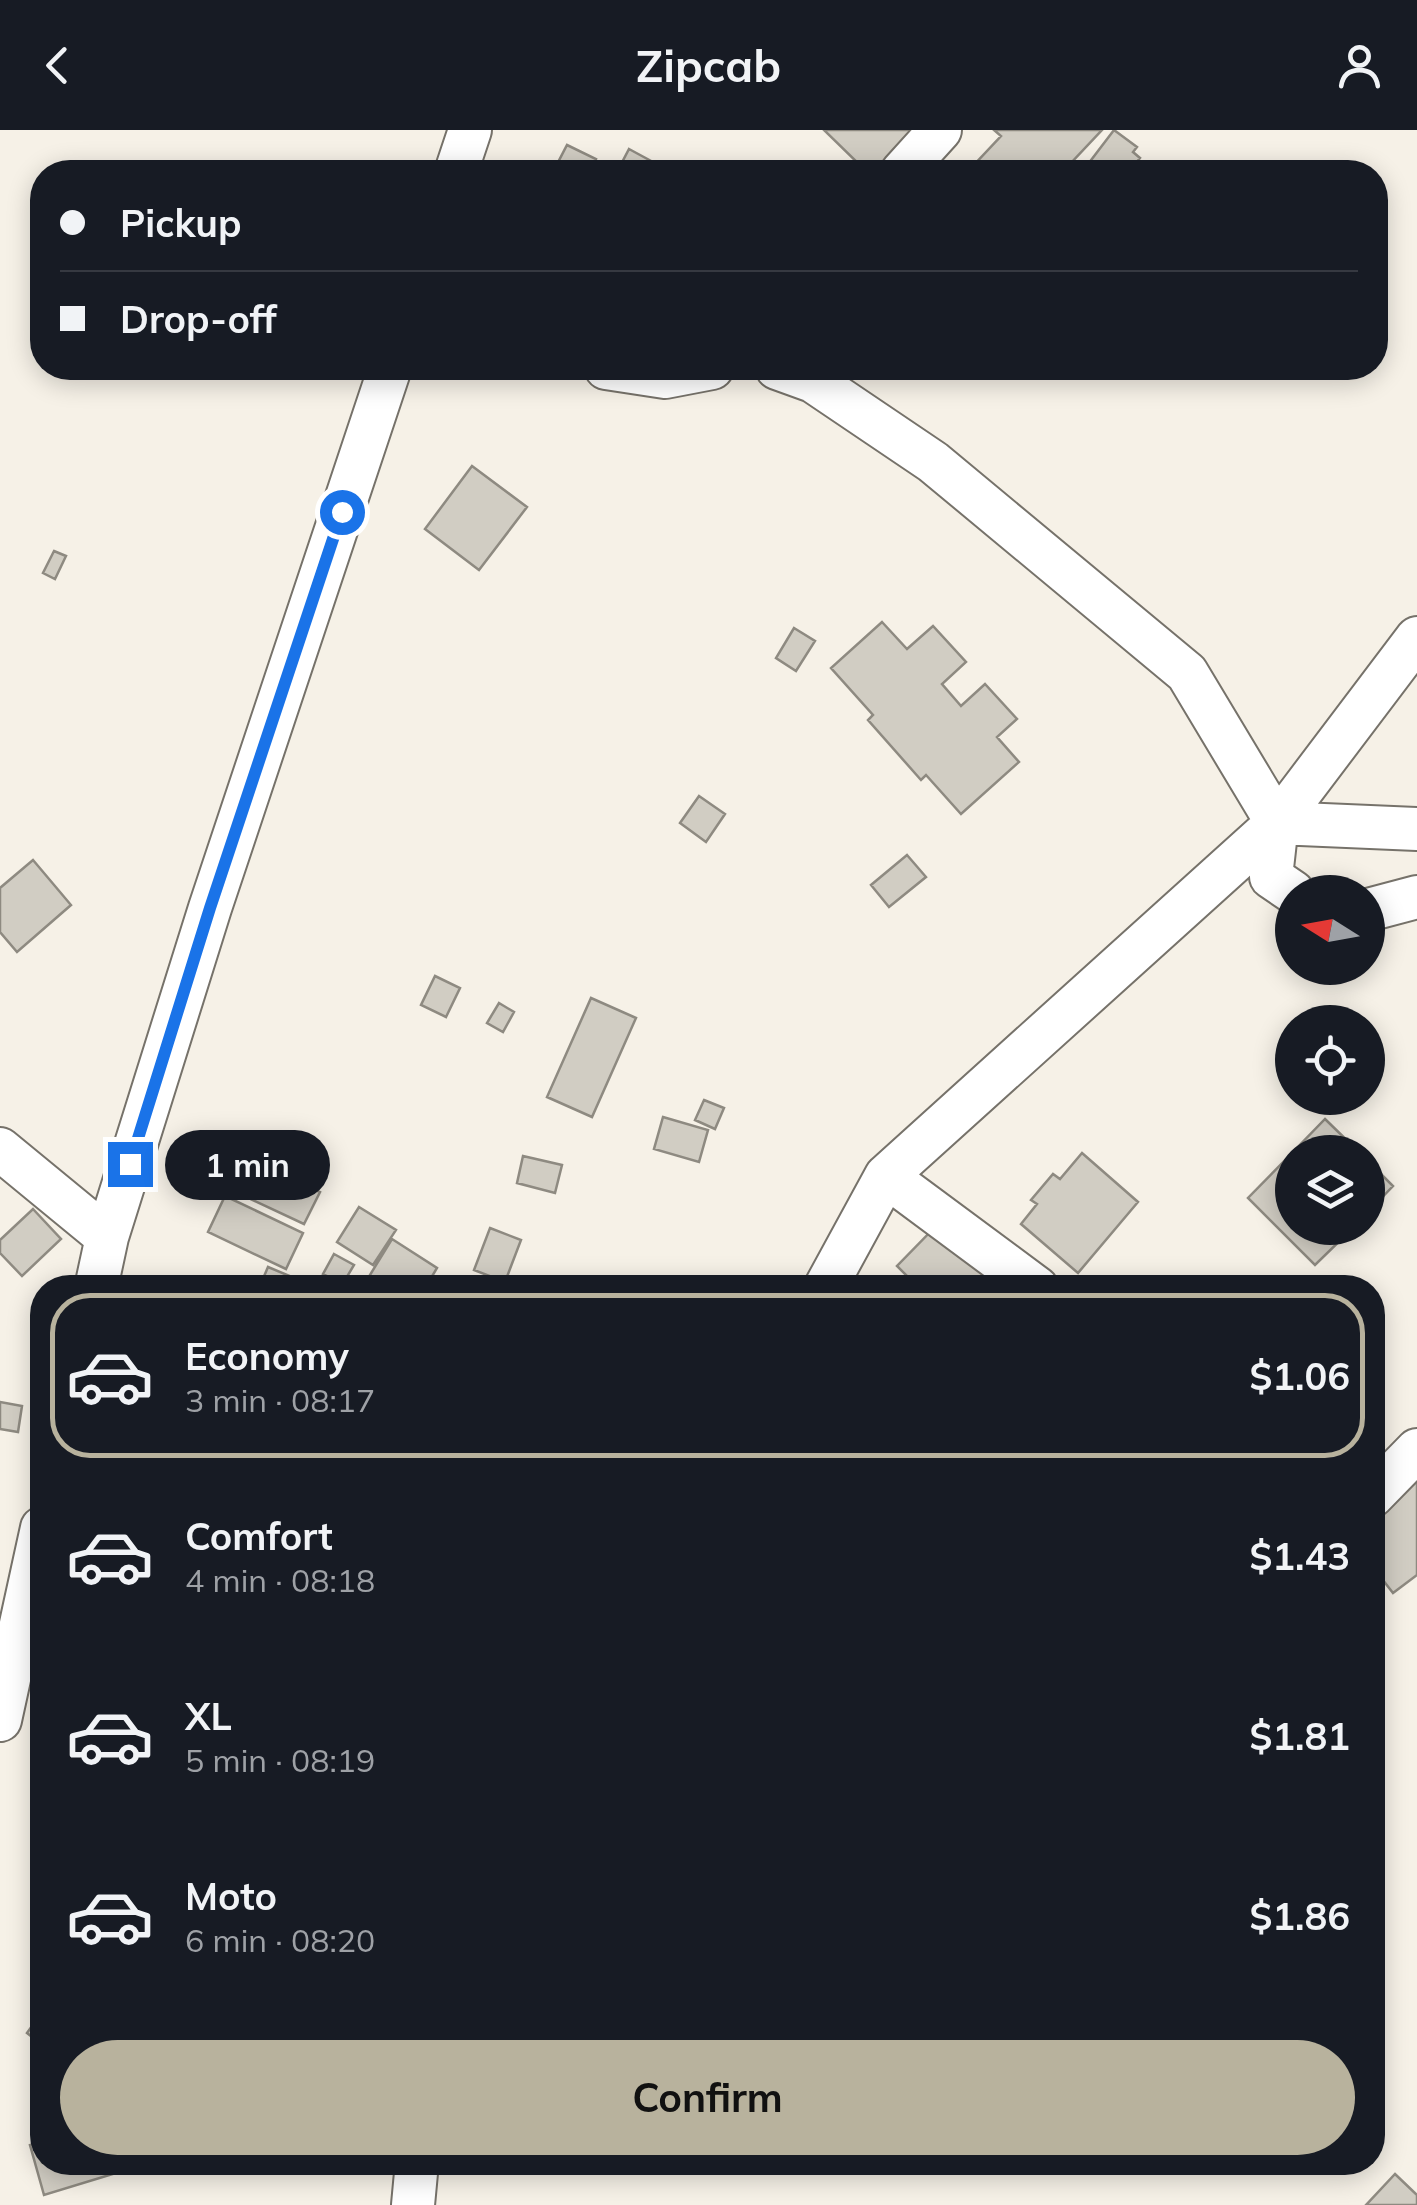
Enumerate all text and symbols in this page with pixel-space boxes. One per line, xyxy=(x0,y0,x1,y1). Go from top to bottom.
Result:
text: Zipcab xyxy=(636,37,781,93)
icon: back xyxy=(30,38,85,93)
icon: person xyxy=(1332,38,1387,93)
text: Pickup xyxy=(120,199,242,247)
text: Drop-off xyxy=(120,295,277,343)
route start xyxy=(320,490,365,535)
north arrow xyxy=(1275,875,1385,985)
map controls xyxy=(1275,875,1385,1245)
button: locate xyxy=(1275,1005,1385,1115)
callout: 1 min xyxy=(165,1129,330,1199)
button: layers xyxy=(1275,1135,1385,1245)
route end xyxy=(108,1142,153,1187)
text: 1 min xyxy=(205,1145,290,1185)
icon: car xyxy=(65,1331,155,1421)
text: Economy xyxy=(185,1332,349,1380)
text: $1.06 xyxy=(1249,1352,1350,1400)
text: 3 min · 08:17 xyxy=(185,1380,375,1420)
icon: car xyxy=(65,1511,155,1601)
text: Comfort xyxy=(185,1512,333,1560)
text: $1.43 xyxy=(1249,1532,1350,1580)
text: 4 min · 08:18 xyxy=(185,1560,375,1600)
icon: car xyxy=(65,1691,155,1781)
text: XL xyxy=(185,1692,232,1740)
text: $1.81 xyxy=(1249,1712,1350,1760)
text: 5 min · 08:19 xyxy=(185,1740,375,1780)
icon: car xyxy=(65,1871,155,1961)
text: Moto xyxy=(185,1872,277,1920)
text: $1.86 xyxy=(1249,1892,1350,1940)
text: 6 min · 08:20 xyxy=(185,1920,375,1960)
button: Confirm xyxy=(60,2040,1355,2155)

